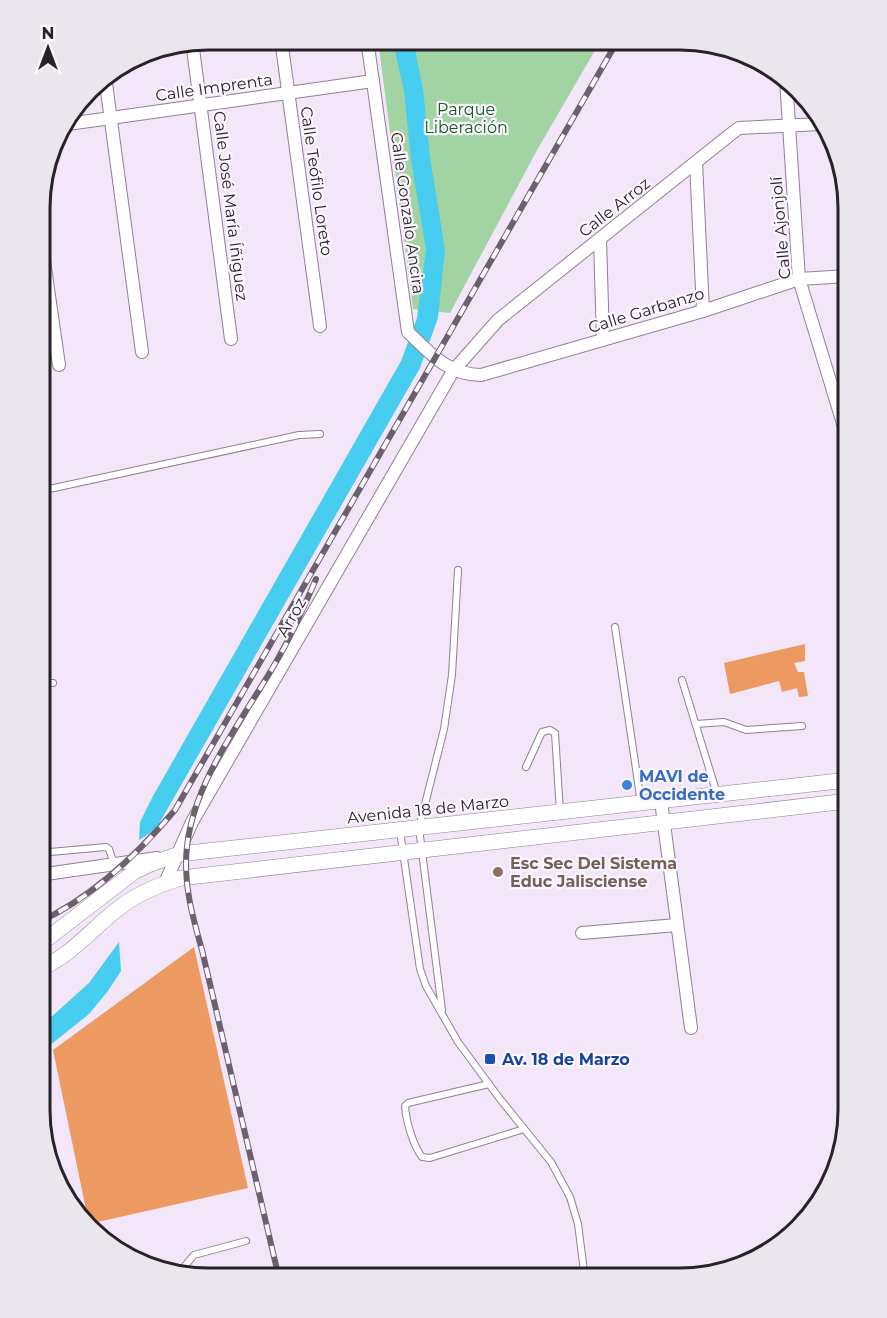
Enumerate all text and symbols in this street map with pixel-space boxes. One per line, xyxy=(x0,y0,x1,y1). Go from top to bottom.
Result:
north arrow xyxy=(18,18,78,78)
text: N xyxy=(42,24,54,43)
street label: Calle Imprenta xyxy=(154,70,274,105)
park label: Parque Liberación xyxy=(424,100,508,137)
street label: Calle Teófilo Loreto xyxy=(297,105,336,257)
street label: Calle José María Íñiguez xyxy=(209,110,252,302)
street label: Calle Gonzalo Ancira xyxy=(387,131,428,295)
street label: Calle Arroz xyxy=(575,174,654,241)
street label: Calle Ajonjolí xyxy=(766,175,794,280)
street label: Calle Garbanzo xyxy=(586,284,706,337)
street label: Arroz xyxy=(273,594,310,640)
place label: MAVI de Occidente xyxy=(639,767,725,804)
marker: MAVI de Occidente xyxy=(620,778,634,792)
street label: Avenida 18 de Marzo xyxy=(346,792,510,827)
place label: Esc Sec Del Sistema Educ Jalisciense xyxy=(510,854,677,891)
marker: Esc Sec Del Sistema Educ Jalisciense xyxy=(491,865,505,879)
place label: Av. 18 de Marzo xyxy=(501,1050,630,1069)
marker: Av. 18 de Marzo xyxy=(483,1052,497,1066)

